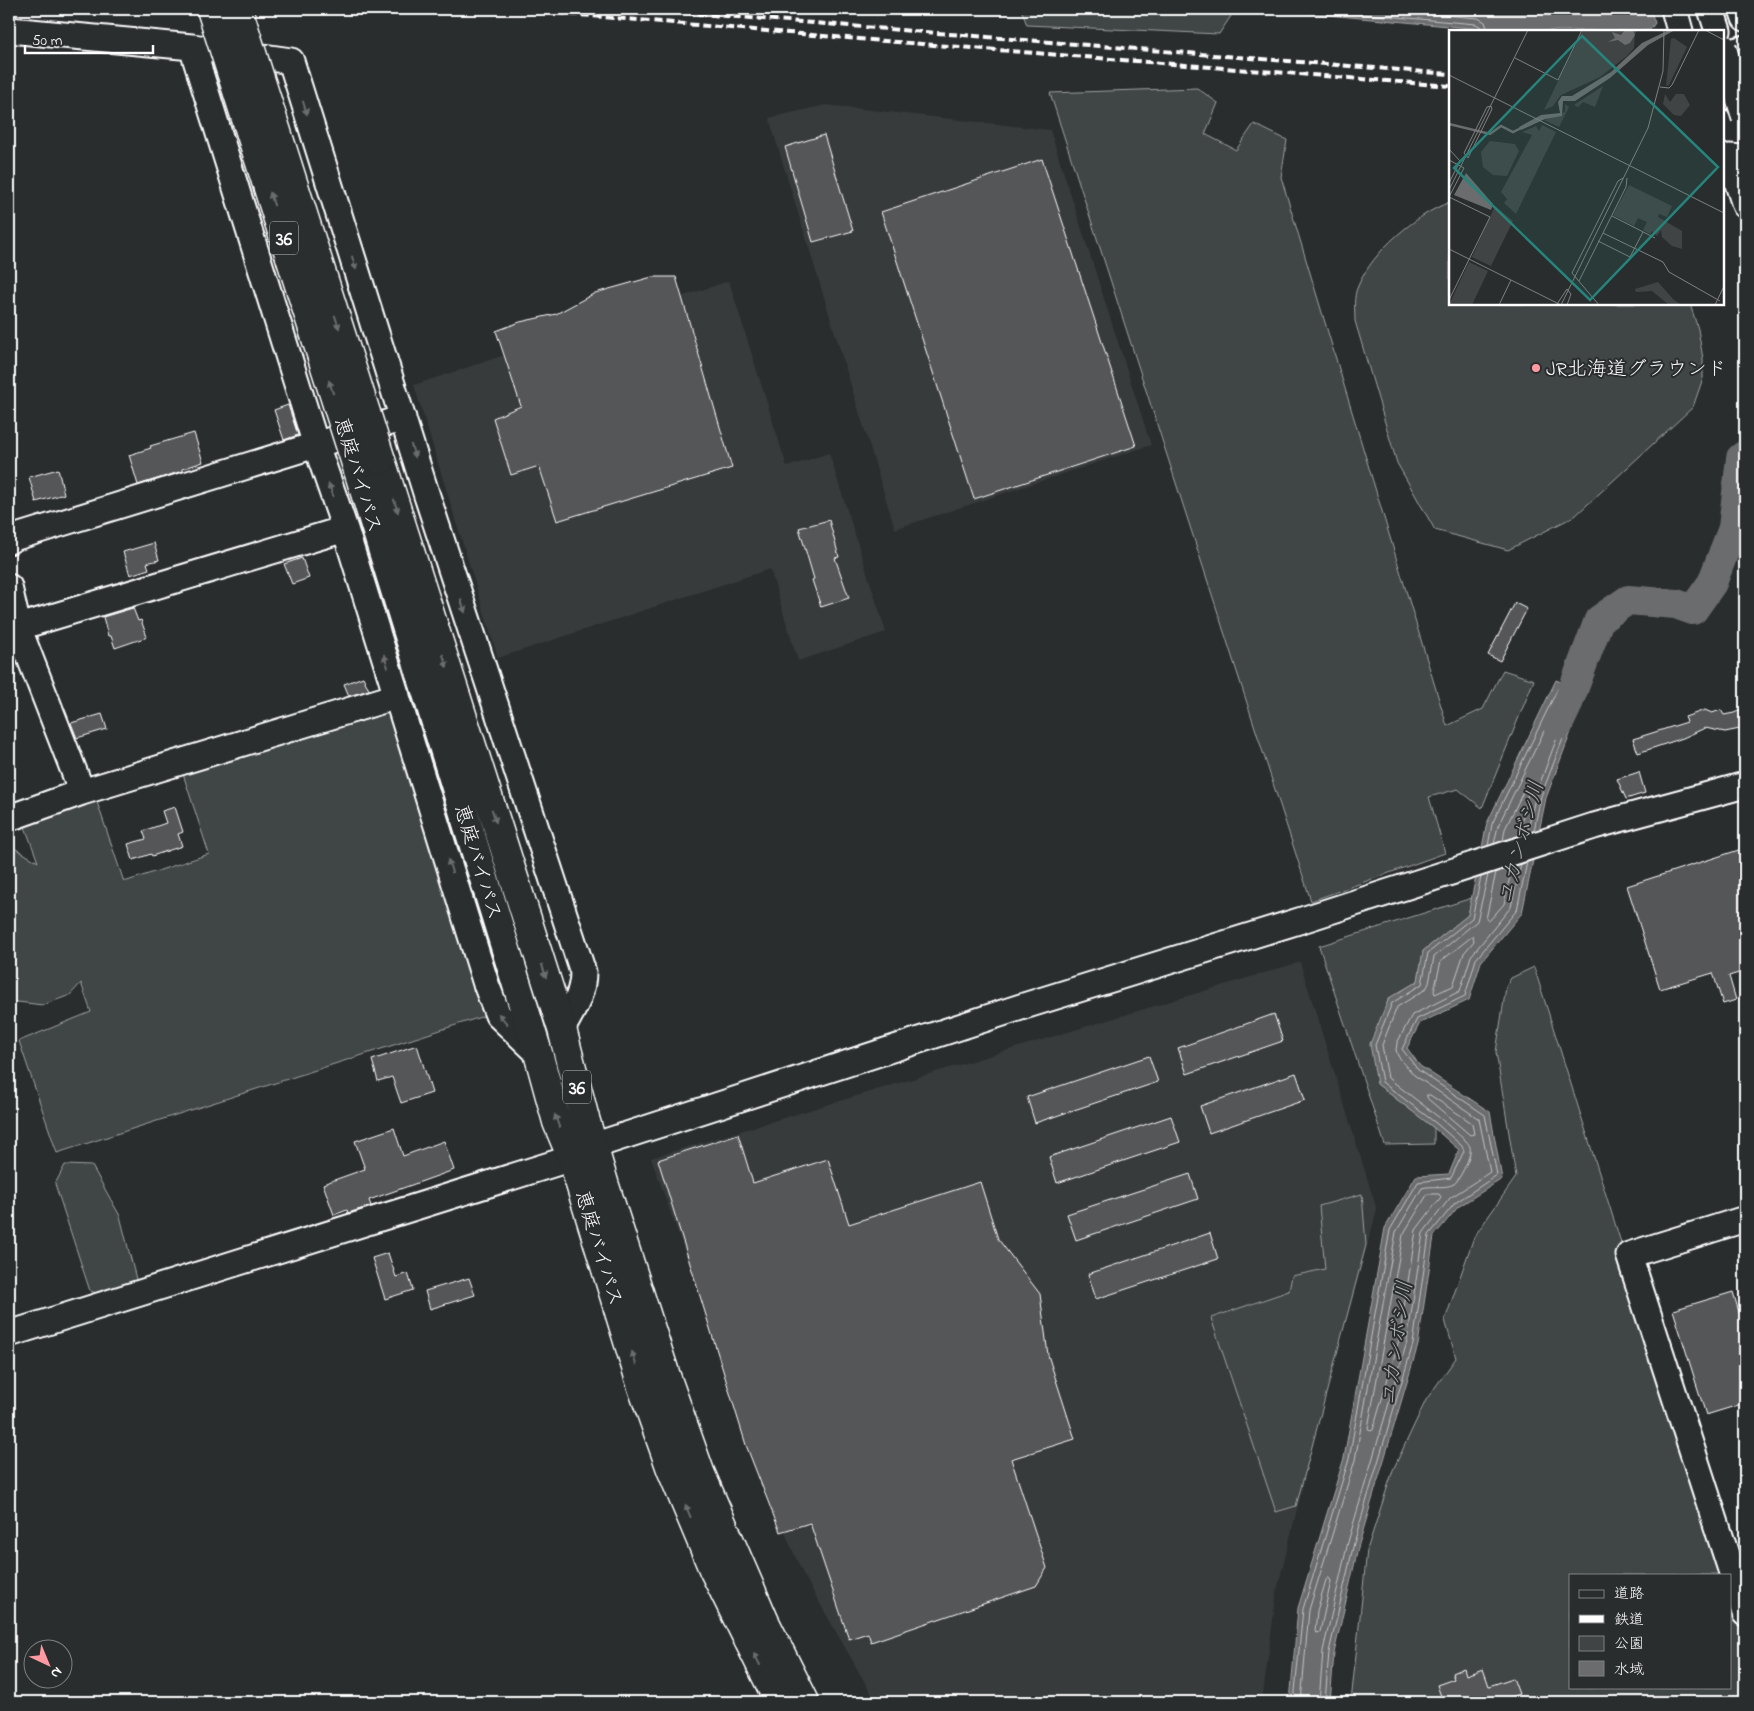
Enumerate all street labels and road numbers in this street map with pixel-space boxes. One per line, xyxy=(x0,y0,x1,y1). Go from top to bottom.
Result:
road number: 36 xyxy=(270,222,298,254)
street label: 恵庭バイパス xyxy=(325,414,388,537)
street label: 恵庭バイパス xyxy=(445,801,508,924)
road number: 36 xyxy=(563,1070,591,1104)
street label: 恵庭バイパス xyxy=(566,1187,629,1310)

